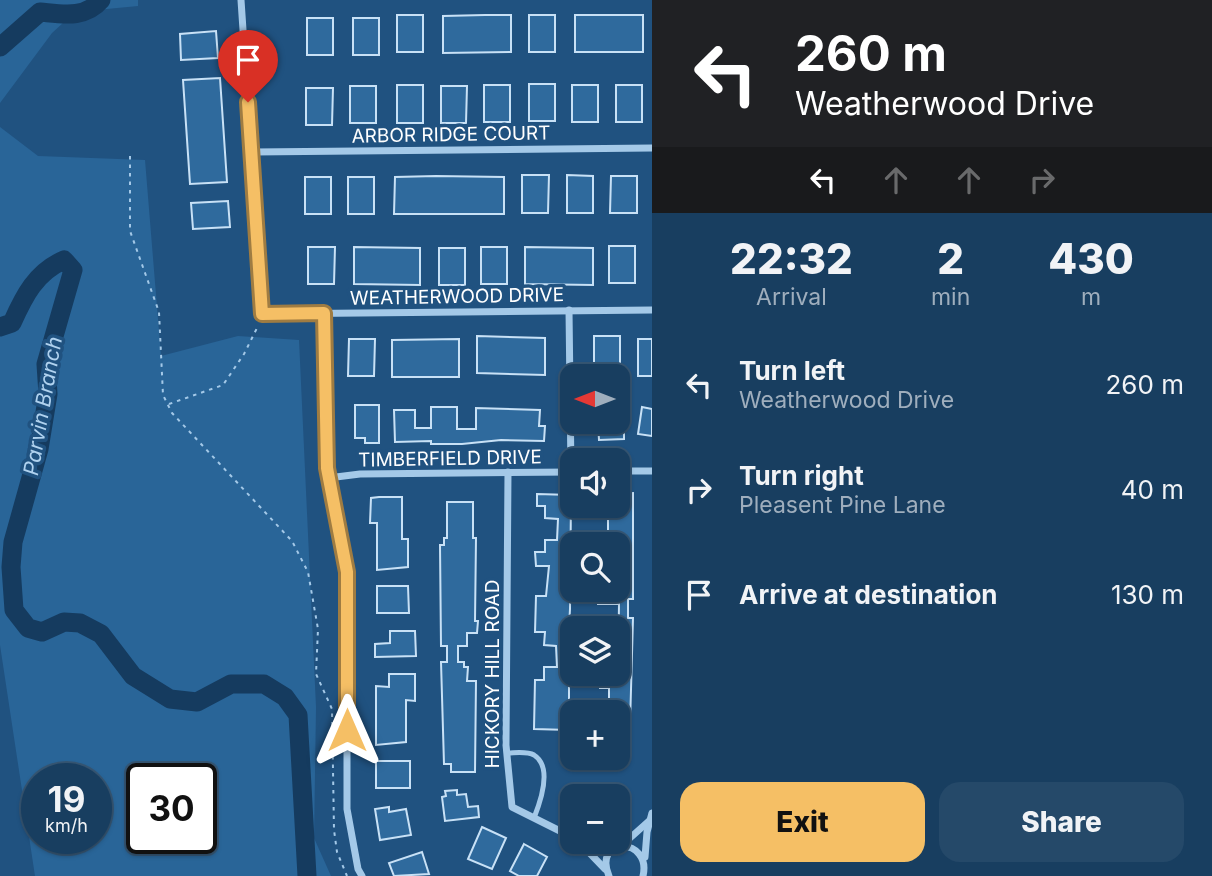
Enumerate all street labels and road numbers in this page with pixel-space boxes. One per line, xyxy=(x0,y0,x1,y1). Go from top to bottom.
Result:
street label: ARBOR RIDGE COURT xyxy=(351,121,551,148)
street label: WEATHERWOOD DRIVE xyxy=(350,283,564,310)
street label: TIMBERFIELD DRIVE xyxy=(358,445,542,472)
street label: HICKORY HILL ROAD xyxy=(481,580,504,768)

